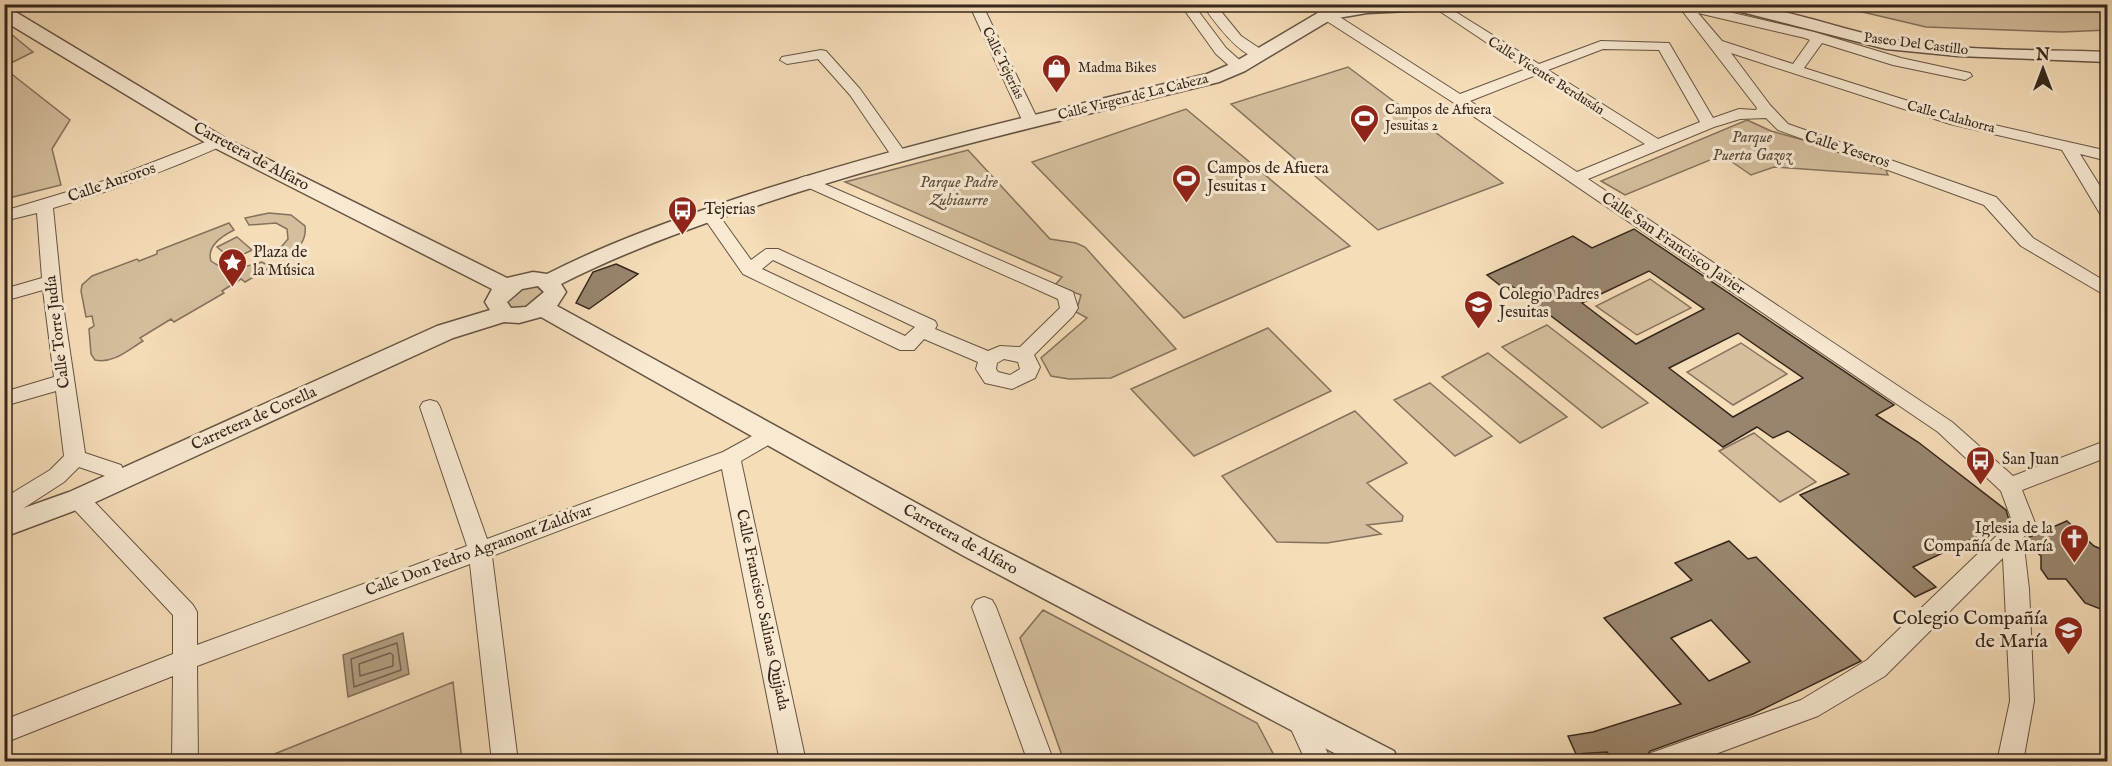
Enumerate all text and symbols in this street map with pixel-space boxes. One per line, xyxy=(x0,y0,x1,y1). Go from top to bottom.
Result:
street label: Calle Tejerías xyxy=(978,24,1028,102)
street label: Paseo Del Castillo xyxy=(1863,29,1970,59)
street label: Calle Vicente Berdusán xyxy=(1484,33,1608,119)
north arrow xyxy=(2013,39,2073,99)
text: N xyxy=(2035,46,2050,66)
shop icon: Madma Bikes xyxy=(1041,52,1073,94)
place label: Madma Bikes xyxy=(1078,59,1156,77)
street label: Calle Virgen de La Cabeza xyxy=(1056,69,1211,124)
street label: Calle Calahorra xyxy=(1905,97,1998,138)
place label: Campos de Afuera Jesuitas 2 xyxy=(1383,101,1492,135)
sports icon: Campos de Afuera Jesuitas 2 xyxy=(1348,102,1380,144)
street label: Carretera de Alfaro xyxy=(190,118,313,196)
street label: Calle Yeseros xyxy=(1802,127,1892,173)
park label: Parque Puerta Gazoz xyxy=(1713,128,1793,166)
street label: Calle Auroros xyxy=(65,159,159,207)
place label: Campos de Afuera Jesuitas 1 xyxy=(1205,159,1329,197)
sports icon: Campos de Afuera Jesuitas 1 xyxy=(1170,162,1202,204)
park label: Parque Padre Zubiaurre xyxy=(920,173,999,211)
street label: Calle San Francisco Javier xyxy=(1597,188,1749,300)
bus stop icon: Tejerias xyxy=(667,194,699,236)
place label: Tejerias xyxy=(704,200,756,220)
place label: Plaza de la Música xyxy=(253,243,315,281)
place icon: Plaza de la Música xyxy=(216,246,248,288)
street label: Calle Torre Judía xyxy=(41,274,75,389)
place label: Colegio Padres Jesuitas xyxy=(1497,285,1599,323)
school or university icon: Colegio Padres Jesuitas xyxy=(1462,288,1494,330)
street label: Carretera de Corella xyxy=(188,382,320,456)
bus stop icon: San Juan xyxy=(1965,444,1997,486)
place label: San Juan xyxy=(2002,450,2059,470)
street label: Carretera de Alfaro xyxy=(899,500,1021,580)
street label: Calle Don Pedro Agramont Zaldívar xyxy=(363,501,595,601)
street label: Calle Francisco Salinas Quijada xyxy=(731,508,793,712)
place label: Iglesia de la Compañía de María xyxy=(1923,519,2053,557)
church icon: Iglesia de la Compañía de María xyxy=(2058,522,2090,564)
place label: Colegio Compañía de María xyxy=(1893,606,2048,654)
school or university icon: Colegio Compañía de María xyxy=(2053,614,2085,656)

